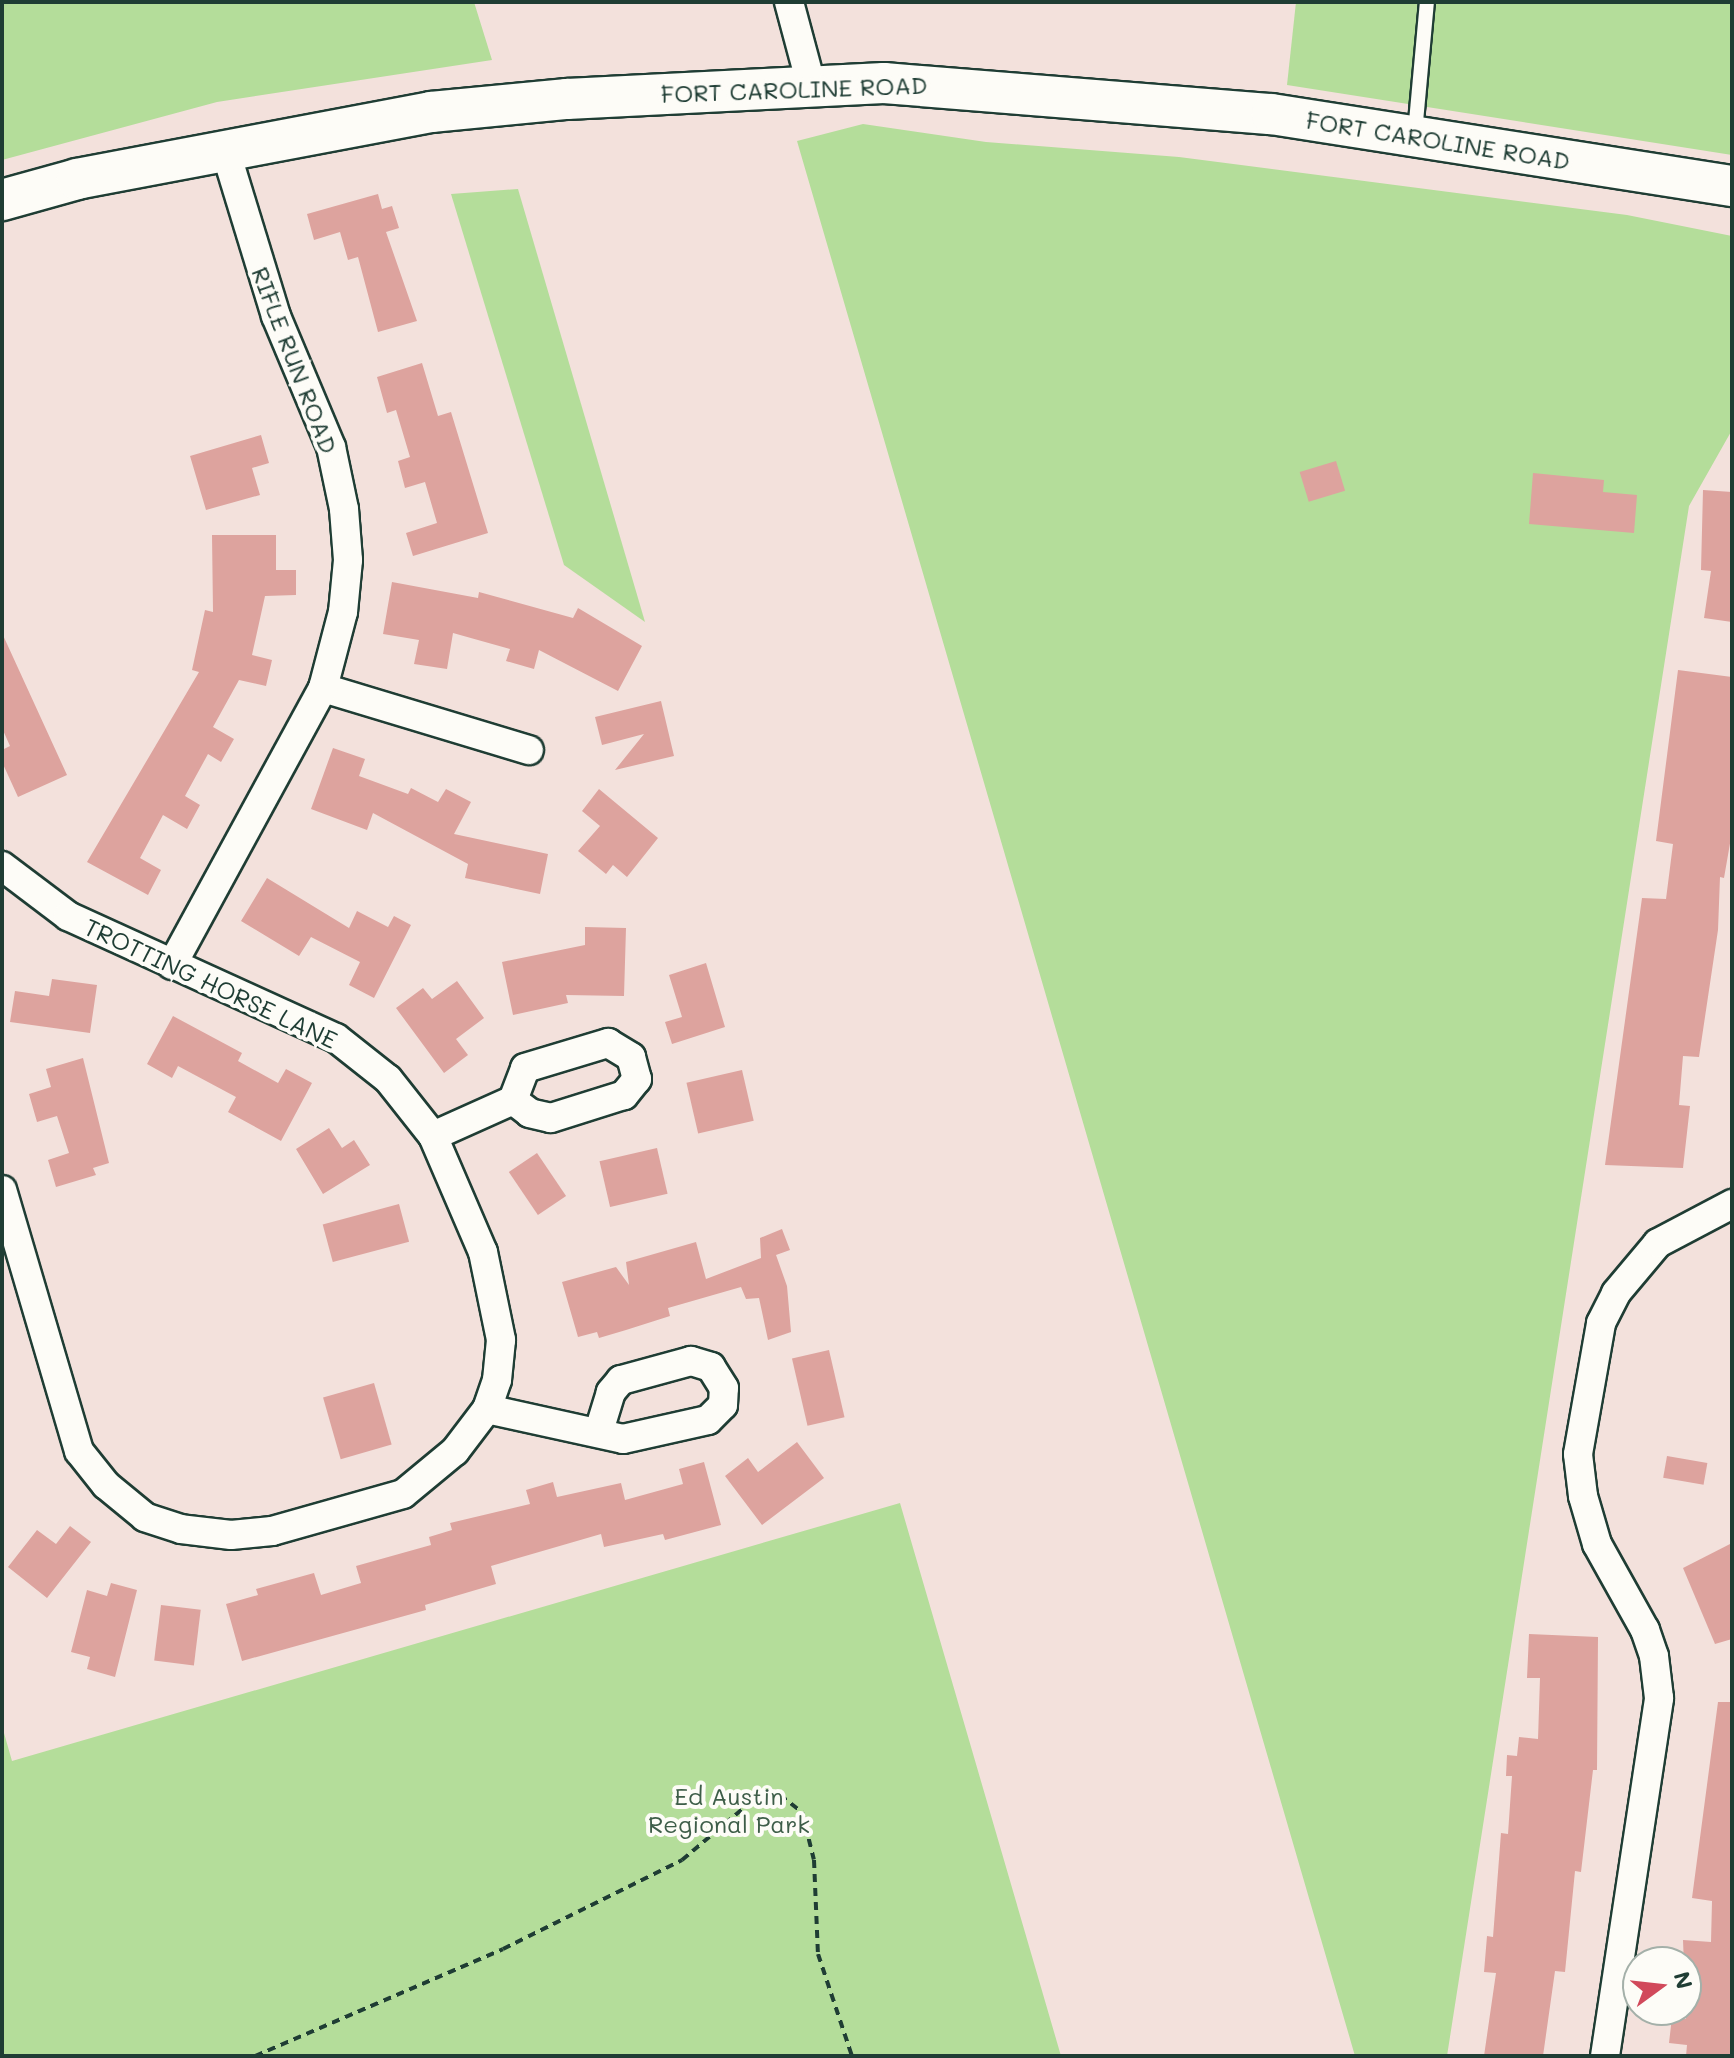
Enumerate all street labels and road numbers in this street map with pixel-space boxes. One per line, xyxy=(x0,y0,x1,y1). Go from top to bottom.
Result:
street label: FORT CAROLINE ROAD xyxy=(660,70,928,108)
street label: FORT CAROLINE ROAD xyxy=(1304,105,1572,175)
street label: RIFLE RUN ROAD xyxy=(246,263,344,457)
street label: TROTTING HORSE LANE xyxy=(80,912,342,1054)

